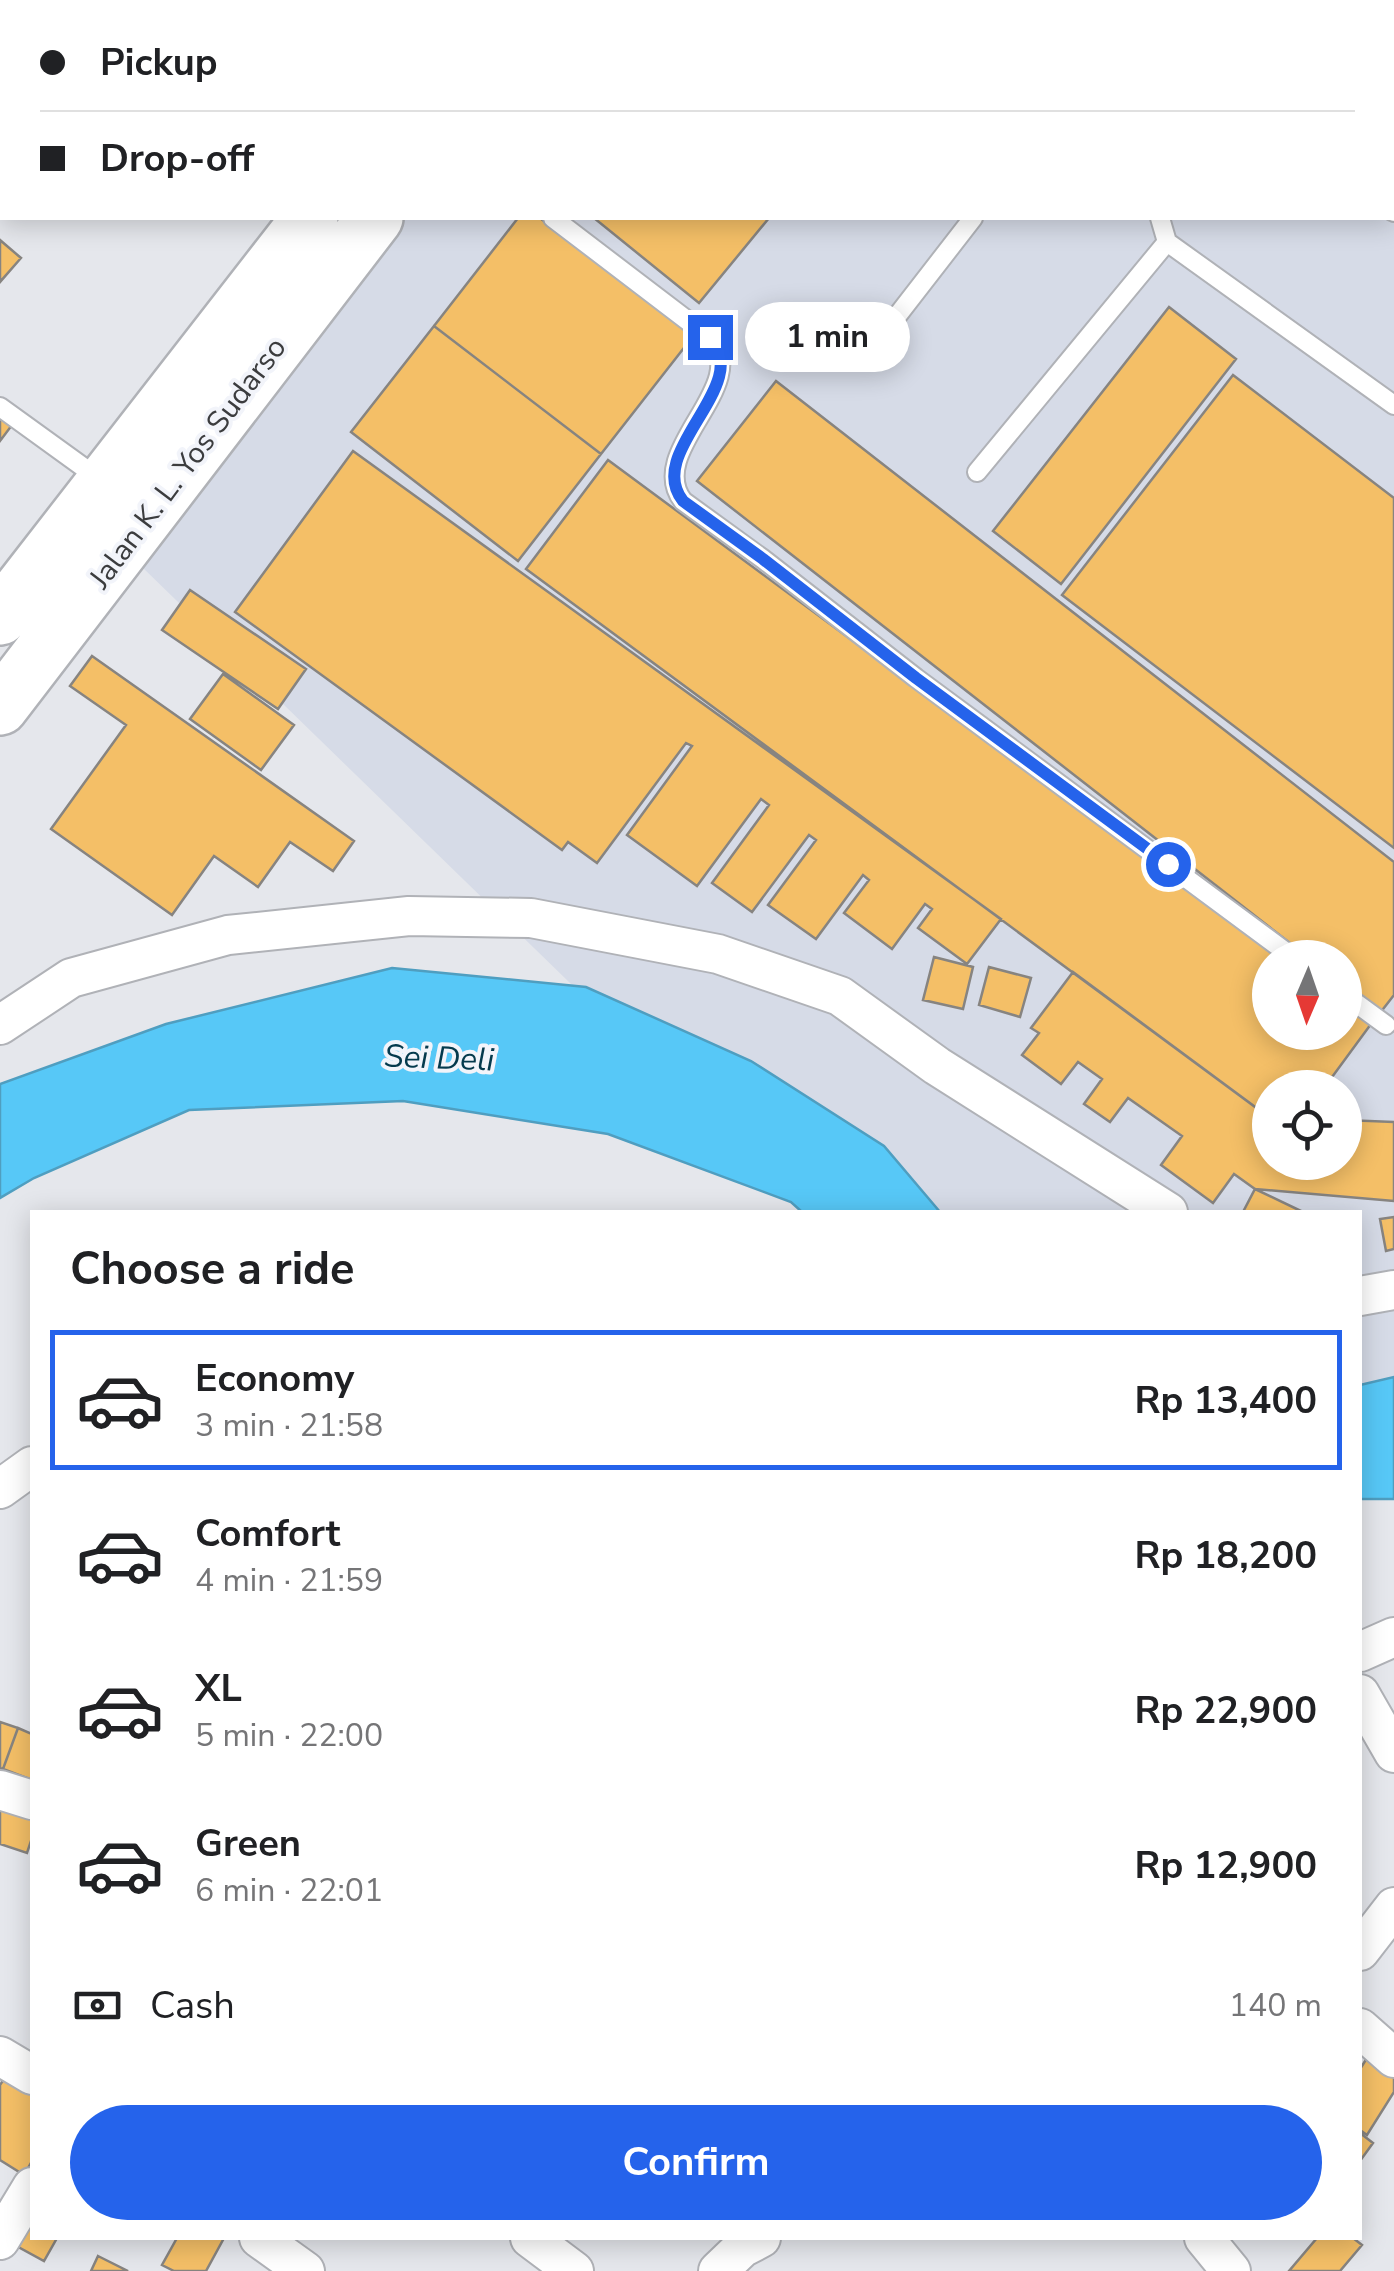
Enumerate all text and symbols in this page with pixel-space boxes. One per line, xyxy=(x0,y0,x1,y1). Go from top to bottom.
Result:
text: Pickup xyxy=(100,37,218,88)
text: Drop-off xyxy=(100,133,254,184)
callout: 1 min xyxy=(745,302,910,372)
route end xyxy=(688,315,733,360)
text: 1 min xyxy=(786,315,869,358)
street label: Jalan K. L. Yos Sudarso xyxy=(79,329,296,598)
route start xyxy=(1146,842,1191,887)
north arrow xyxy=(1252,940,1362,1050)
map controls xyxy=(1252,940,1362,1180)
water label: Sei Deli xyxy=(383,1035,495,1081)
button: locate xyxy=(1252,1070,1362,1180)
text: Choose a ride xyxy=(70,1239,355,1300)
text: Economy xyxy=(195,1353,354,1404)
icon: car xyxy=(75,1355,165,1445)
text: Rp 13,400 xyxy=(1134,1375,1317,1426)
text: 3 min · 21:58 xyxy=(195,1404,383,1447)
text: Comfort xyxy=(195,1508,340,1559)
icon: car xyxy=(75,1510,165,1600)
text: Rp 18,200 xyxy=(1134,1530,1317,1581)
text: 4 min · 21:59 xyxy=(195,1559,383,1602)
text: XL xyxy=(195,1663,242,1714)
icon: car xyxy=(75,1665,165,1755)
text: Rp 22,900 xyxy=(1134,1685,1317,1736)
text: 5 min · 22:00 xyxy=(195,1714,383,1757)
text: Green xyxy=(195,1818,301,1869)
icon: car xyxy=(75,1820,165,1910)
text: Rp 12,900 xyxy=(1134,1840,1317,1891)
text: 6 min · 22:01 xyxy=(195,1869,383,1912)
icon: cash xyxy=(70,1978,125,2033)
text: Cash xyxy=(150,1980,235,2031)
text: 140 m xyxy=(1229,1984,1322,2027)
button: Confirm xyxy=(70,2105,1322,2220)

